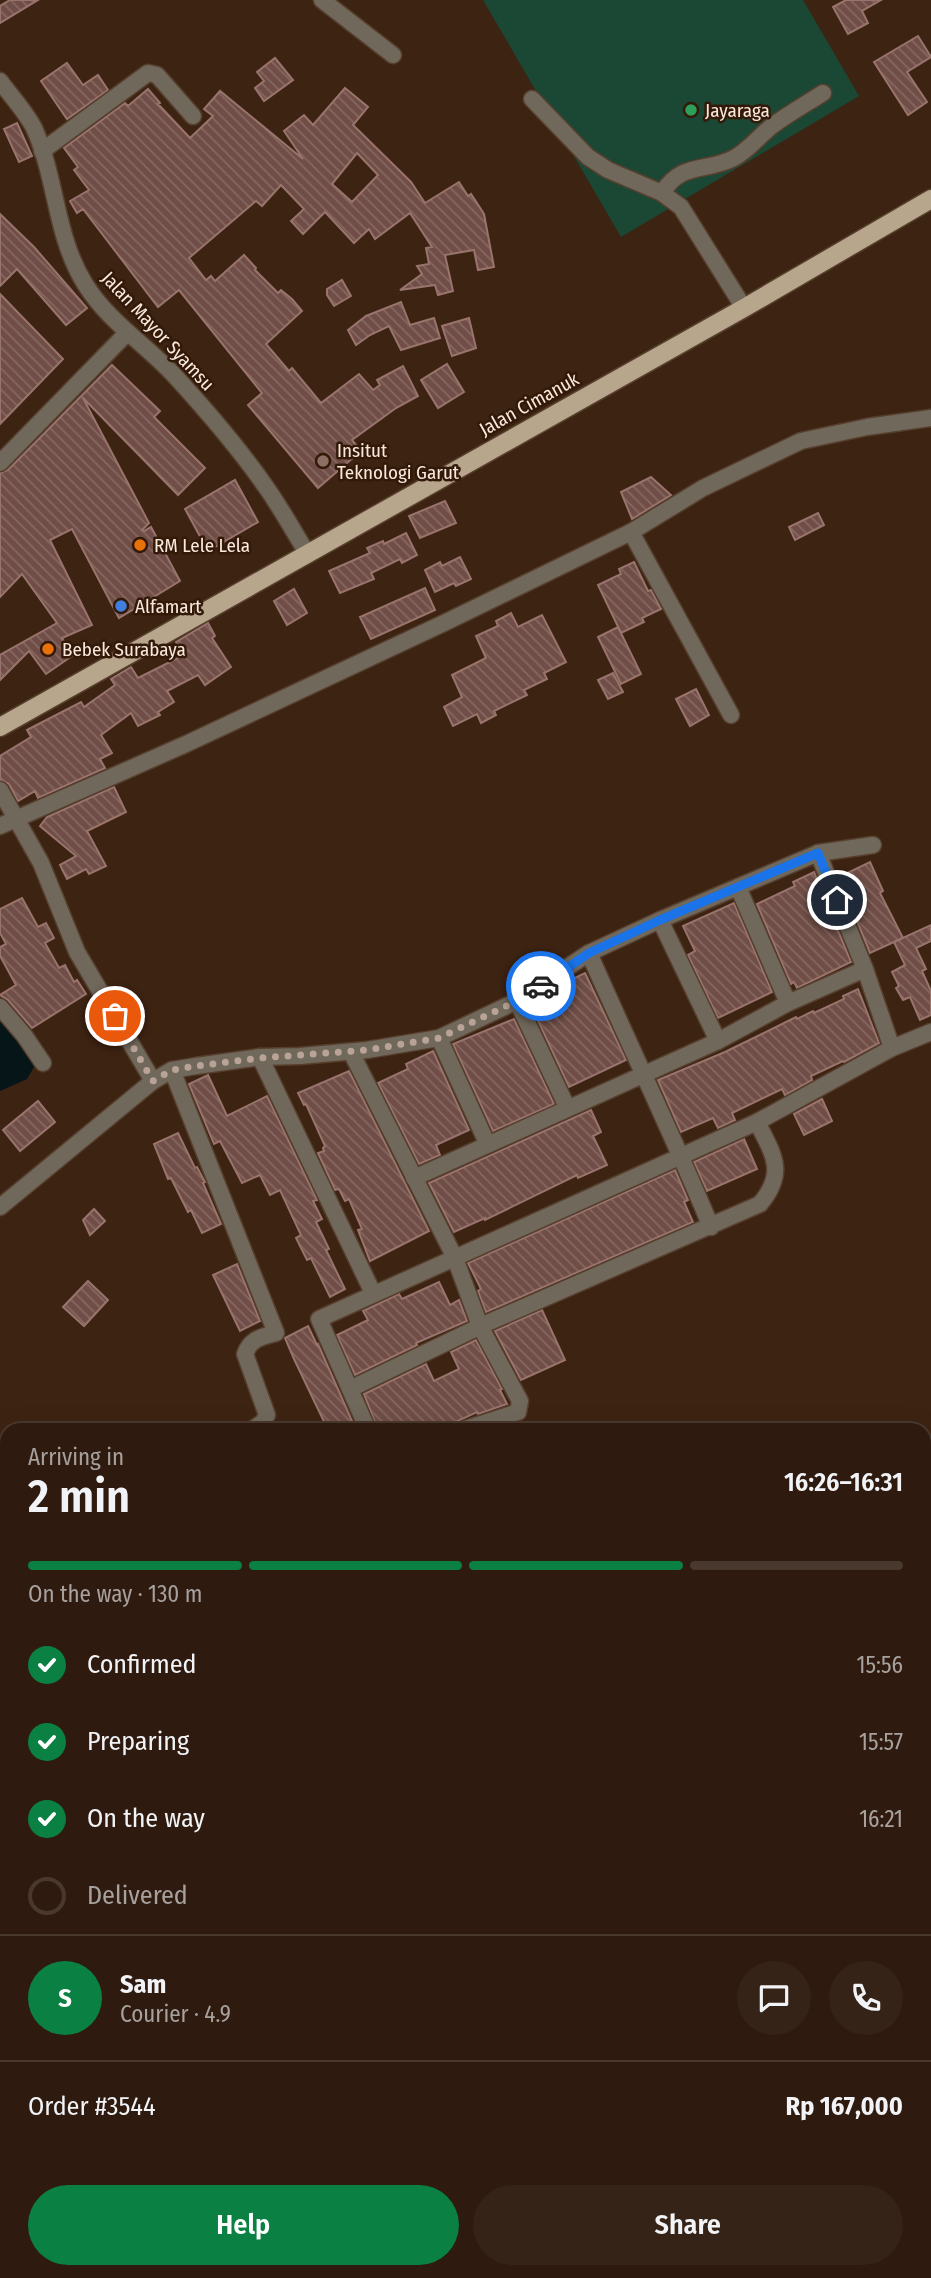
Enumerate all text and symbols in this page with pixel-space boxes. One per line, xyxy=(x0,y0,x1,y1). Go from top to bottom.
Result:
place label: Jayaraga xyxy=(705,99,770,122)
marker: Jayaraga xyxy=(683,102,699,118)
street label: Jalan Mayor Syamsu xyxy=(97,267,219,395)
street label: Jalan Cimanuk xyxy=(475,367,583,441)
place label: Insitut Teknologi Garut xyxy=(337,439,460,484)
marker: Insitut Teknologi Garut xyxy=(315,453,331,469)
place label: RM Lele Lela xyxy=(154,534,250,557)
marker: RM Lele Lela xyxy=(132,537,148,553)
place label: Alfamart xyxy=(135,595,202,618)
marker: Alfamart xyxy=(113,598,129,614)
place label: Bebek Surabaya xyxy=(62,638,186,661)
marker: Bebek Surabaya xyxy=(40,641,56,657)
pin xyxy=(807,870,867,930)
icon: home xyxy=(818,881,856,919)
courier xyxy=(506,951,576,1021)
icon: car xyxy=(522,967,560,1005)
pin xyxy=(85,986,145,1046)
icon: bag xyxy=(96,997,134,1035)
text: Arriving in xyxy=(28,1443,124,1471)
text: 16:26–16:31 xyxy=(784,1467,903,1498)
text: 2 min xyxy=(28,1469,130,1524)
text: On the way · 130 m xyxy=(28,1580,202,1608)
icon: check xyxy=(28,1646,66,1684)
text: Confirmed xyxy=(87,1649,197,1680)
text: 15:56 xyxy=(857,1651,903,1679)
icon: check xyxy=(28,1723,66,1761)
text: Preparing xyxy=(87,1726,189,1757)
text: 15:57 xyxy=(859,1728,903,1756)
icon: check xyxy=(28,1800,66,1838)
text: On the way xyxy=(87,1803,205,1834)
text: 16:21 xyxy=(859,1805,903,1833)
text: Delivered xyxy=(87,1880,188,1911)
button: chat xyxy=(737,1961,811,2035)
button: phone xyxy=(829,1961,903,2035)
text: Sam xyxy=(120,1969,166,2000)
text: S xyxy=(58,1983,72,2014)
text: Courier · 4.9 xyxy=(120,2000,231,2028)
text: Order #3544 xyxy=(28,2091,156,2122)
text: Rp 167,000 xyxy=(786,2091,903,2122)
button: Help xyxy=(28,2185,459,2265)
button: Share xyxy=(473,2185,903,2265)

